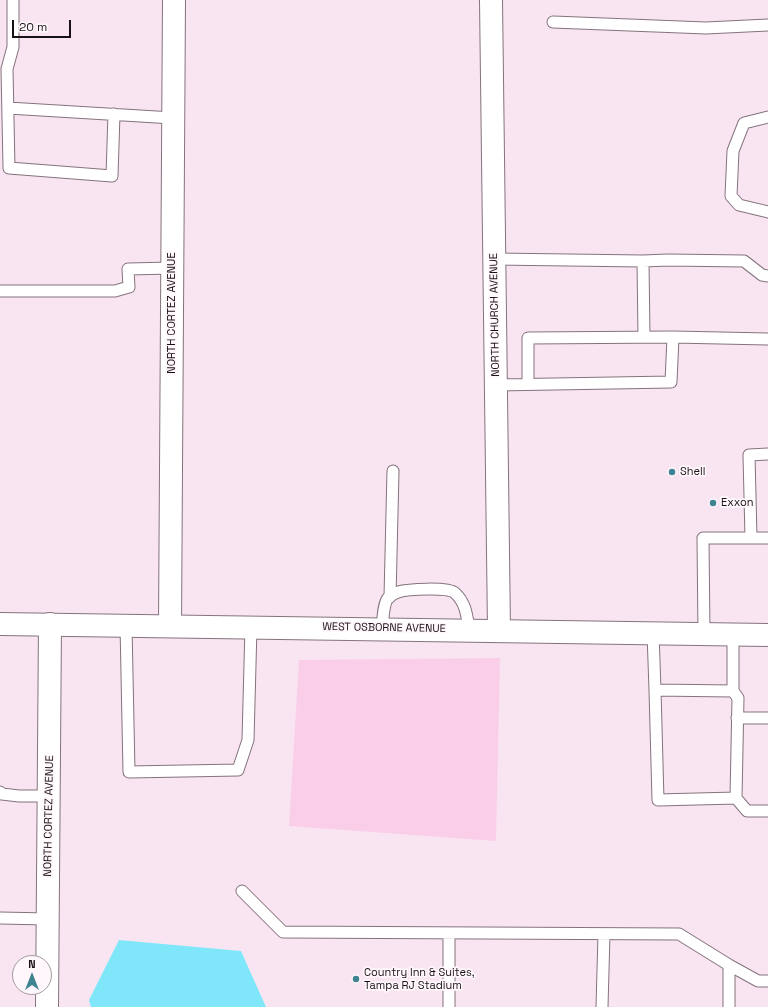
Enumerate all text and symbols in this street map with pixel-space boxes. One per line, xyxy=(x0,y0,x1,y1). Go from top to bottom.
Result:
scale bar xyxy=(14,12,73,38)
text: 20 m xyxy=(19,19,47,35)
street label: NORTH CORTEZ AVENUE xyxy=(165,252,179,374)
street label: NORTH CHURCH AVENUE xyxy=(487,253,503,377)
place label: Shell xyxy=(680,465,705,479)
marker: Shell xyxy=(667,467,677,477)
place label: Exxon xyxy=(721,496,753,510)
marker: Exxon xyxy=(708,498,718,508)
street label: WEST OSBORNE AVENUE xyxy=(322,620,446,636)
street label: NORTH CORTEZ AVENUE xyxy=(41,755,57,877)
north arrow xyxy=(12,955,52,995)
text: N xyxy=(28,957,36,971)
place label: Country Inn & Suites, Tampa RJ Stadium xyxy=(364,966,475,992)
marker: Country Inn & Suites, Tampa RJ Stadium xyxy=(351,974,361,984)

